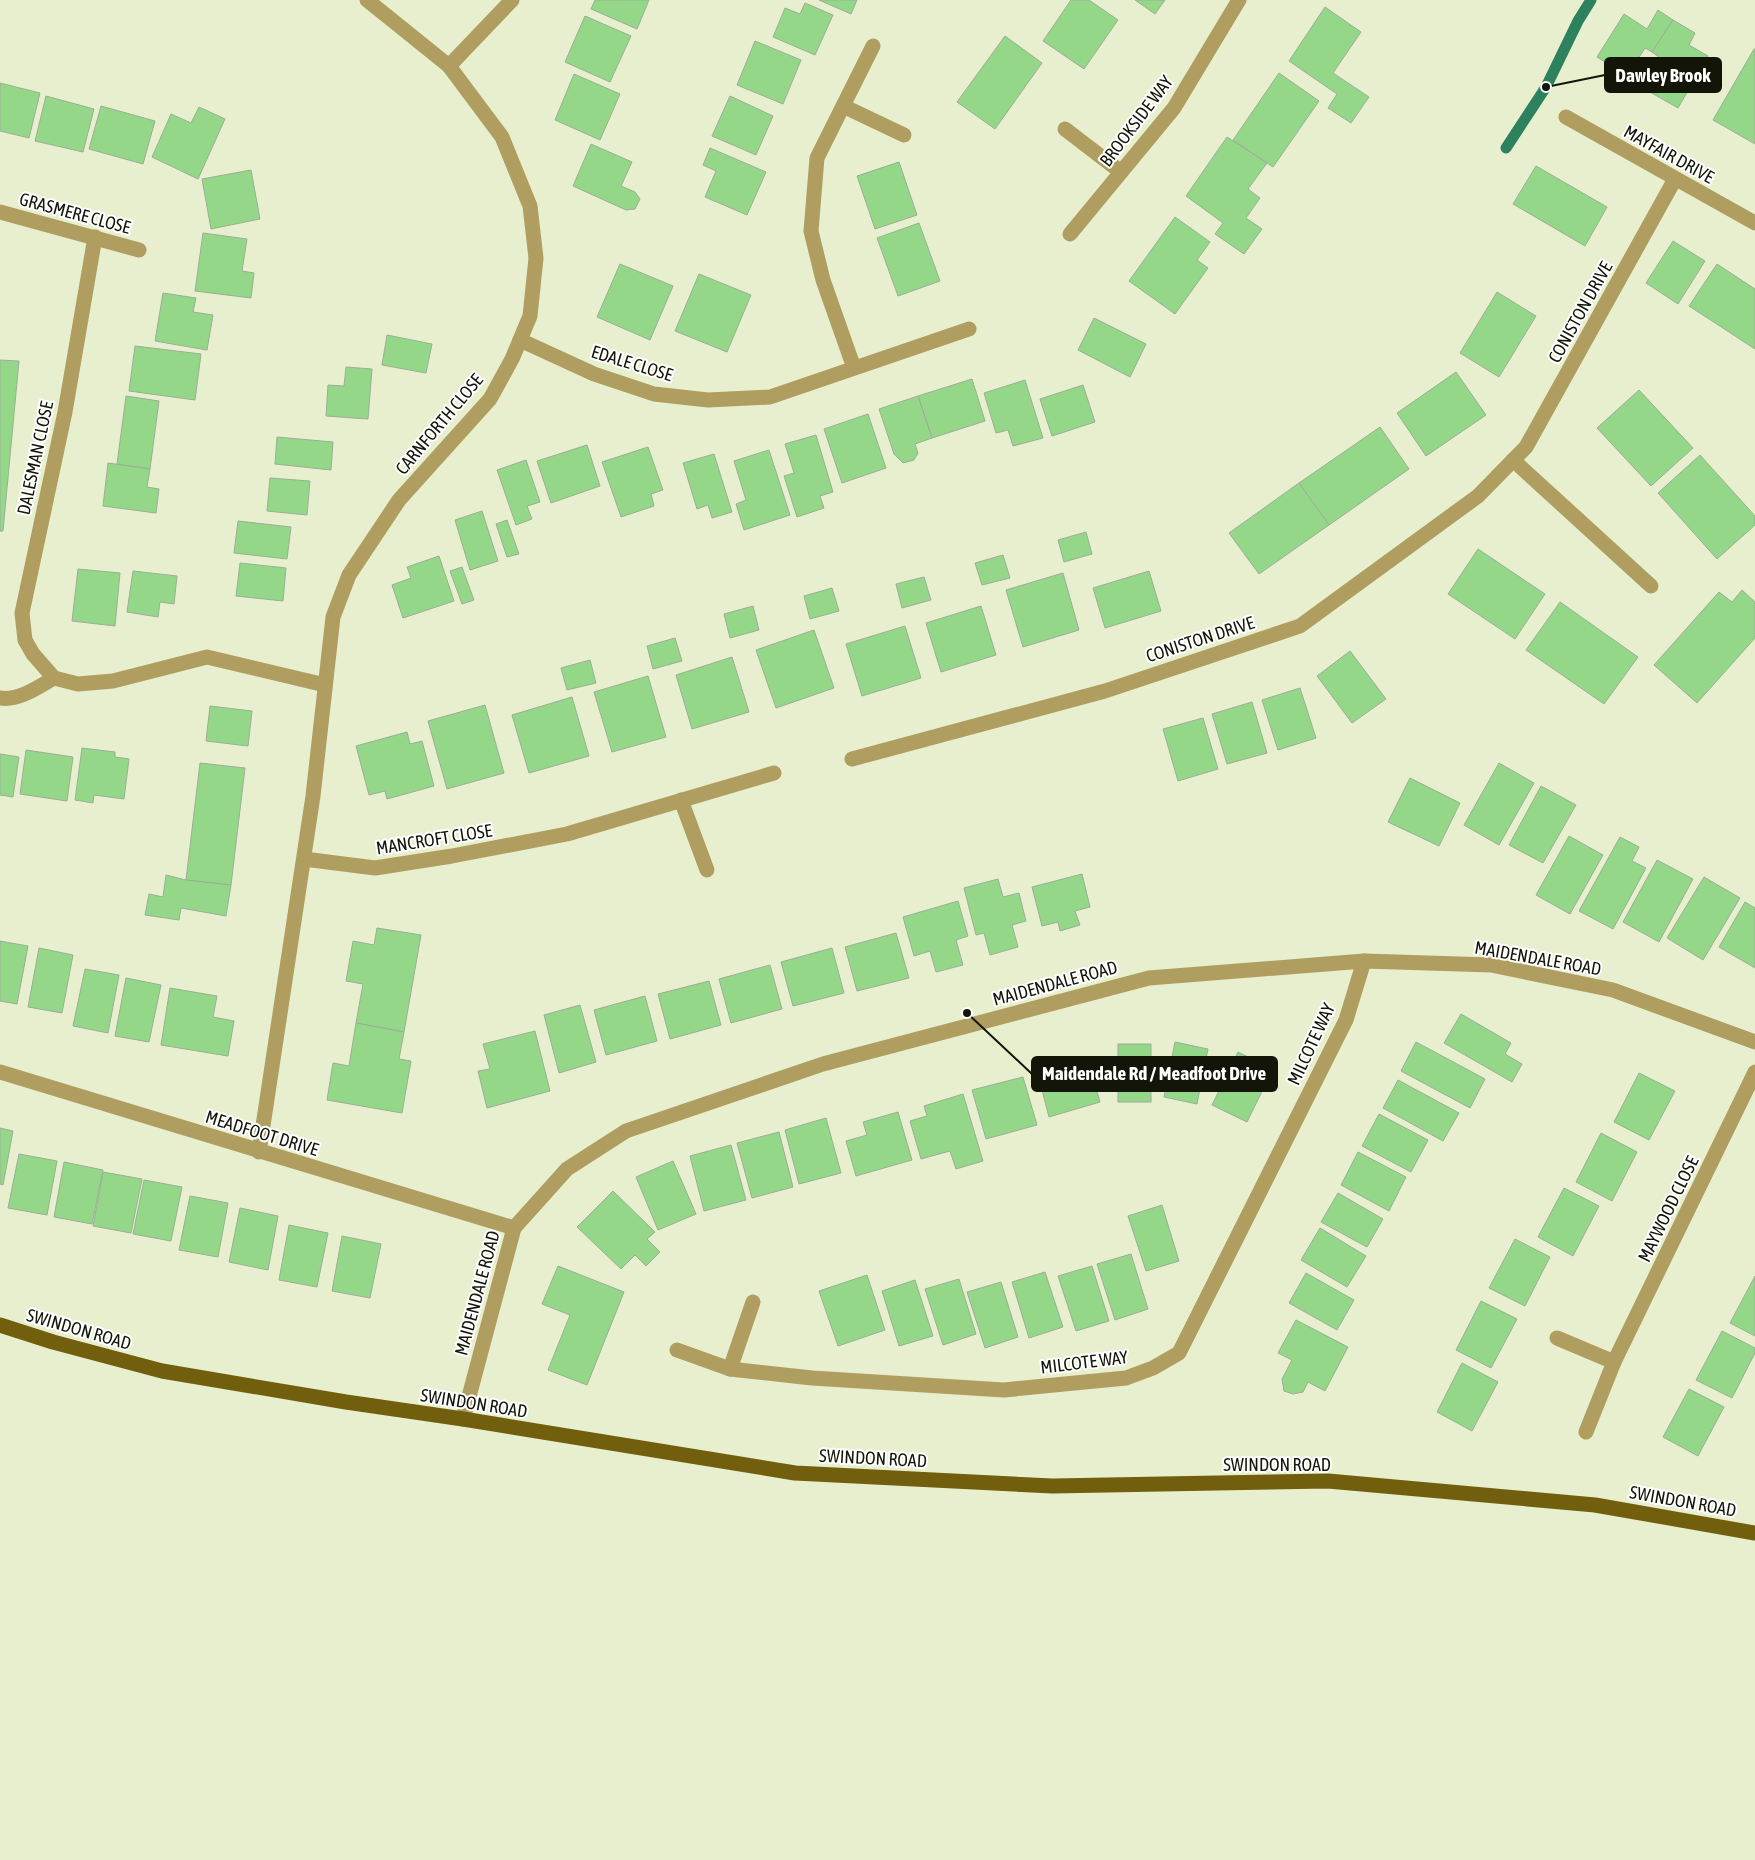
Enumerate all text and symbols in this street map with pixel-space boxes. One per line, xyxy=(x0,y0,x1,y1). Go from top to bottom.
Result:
callout: Dawley Brook xyxy=(1605,58,1721,92)
text: Dawley Brook xyxy=(1615,64,1711,86)
street label: BROOKSIDE WAY xyxy=(1095,71,1177,171)
street label: MAYFAIR DRIVE xyxy=(1620,121,1718,188)
street label: GRASMERE CLOSE xyxy=(17,188,133,238)
street label: CONISTON DRIVE xyxy=(1544,258,1617,366)
street label: EDALE CLOSE xyxy=(589,341,676,385)
street label: CARNFORTH CLOSE xyxy=(391,369,487,478)
street label: DALESMAN CLOSE xyxy=(13,399,57,517)
street label: CONISTON DRIVE xyxy=(1143,612,1257,666)
street label: MANCROFT CLOSE xyxy=(375,819,494,859)
street label: MAIDENDALE ROAD xyxy=(1473,937,1603,979)
street label: MAIDENDALE ROAD xyxy=(990,956,1120,1010)
street label: MILCOTE WAY xyxy=(1283,1000,1339,1088)
callout: Maidendale Rd / Meadfoot Drive xyxy=(1032,1057,1277,1091)
text: Maidendale Rd / Meadfoot Drive xyxy=(1042,1062,1266,1084)
street label: MEADFOOT DRIVE xyxy=(203,1106,321,1160)
street label: MAYWOOD CLOSE xyxy=(1633,1152,1703,1265)
street label: MAIDENDALE ROAD xyxy=(450,1228,504,1358)
street label: SWINDON ROAD xyxy=(24,1304,134,1354)
street label: MILCOTE WAY xyxy=(1039,1346,1129,1378)
street label: SWINDON ROAD xyxy=(419,1384,529,1422)
street label: SWINDON ROAD xyxy=(819,1445,927,1471)
street label: SWINDON ROAD xyxy=(1223,1454,1331,1475)
street label: SWINDON ROAD xyxy=(1628,1481,1738,1521)

